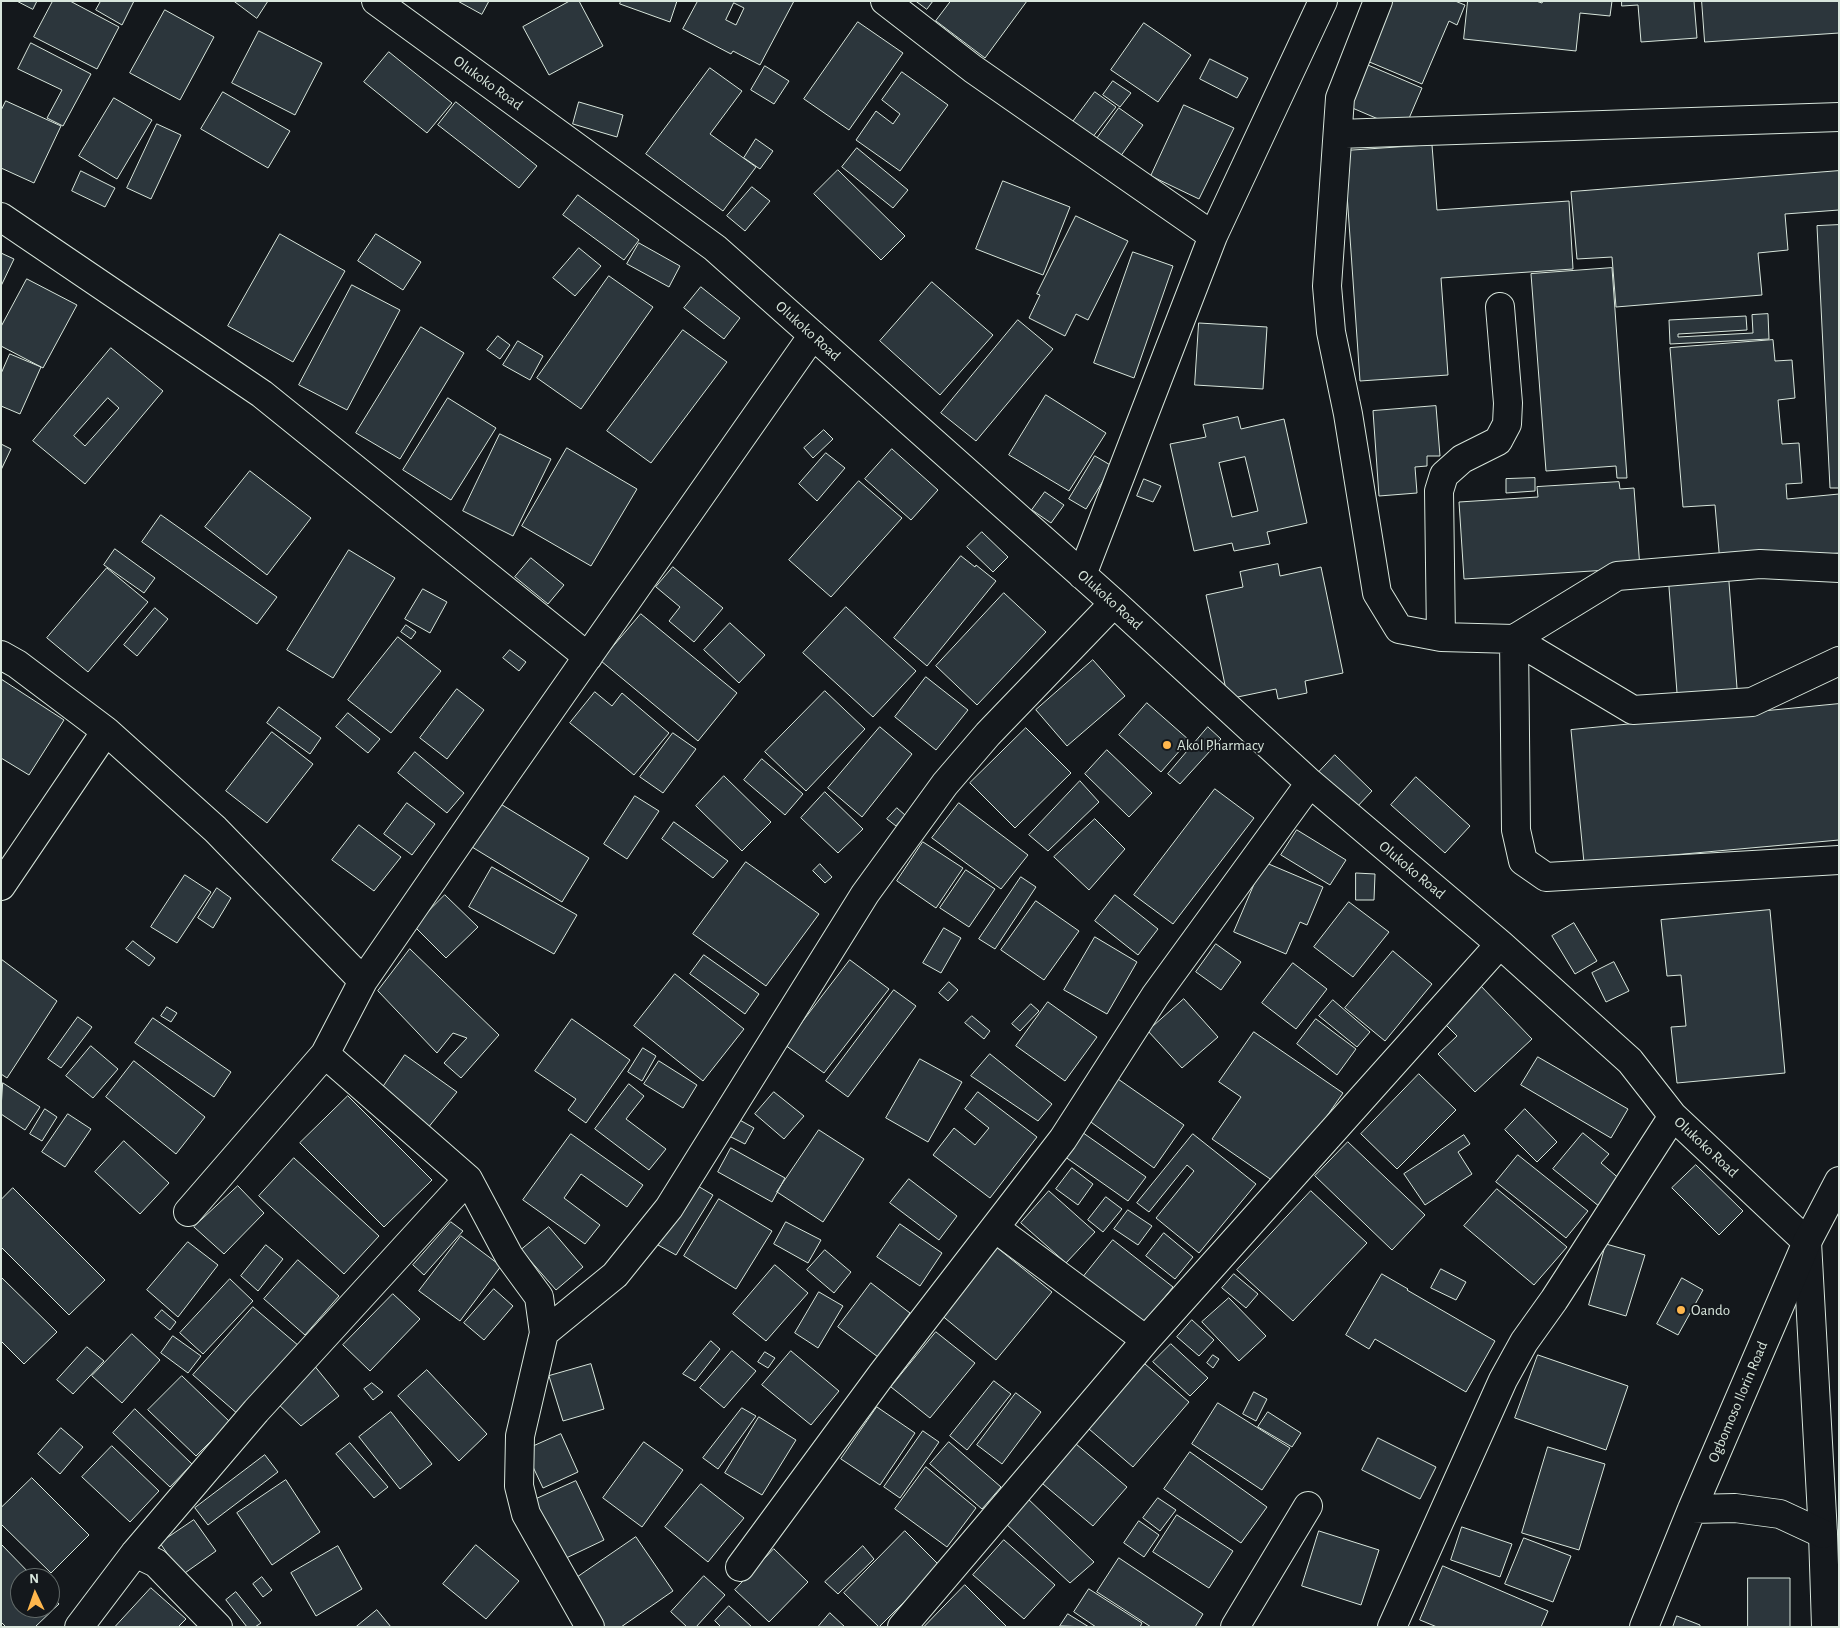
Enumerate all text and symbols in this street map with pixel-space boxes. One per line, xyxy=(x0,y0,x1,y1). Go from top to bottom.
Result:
street label: Olukoko Road xyxy=(450,52,526,114)
street label: Olukoko Road xyxy=(772,297,844,365)
street label: Olukoko Road xyxy=(1074,566,1146,634)
place label: Akol Pharmacy xyxy=(1177,736,1264,754)
marker: Akol Pharmacy xyxy=(1161,739,1173,751)
street label: Olukoko Road xyxy=(1375,837,1449,903)
street label: Olukoko Road xyxy=(1670,1113,1742,1181)
place label: Oando xyxy=(1691,1301,1730,1319)
marker: Oando xyxy=(1675,1304,1687,1316)
street label: Ogbomoso Ilorin Road xyxy=(1704,1339,1772,1465)
north arrow xyxy=(10,1568,60,1618)
text: N xyxy=(29,1572,39,1586)

